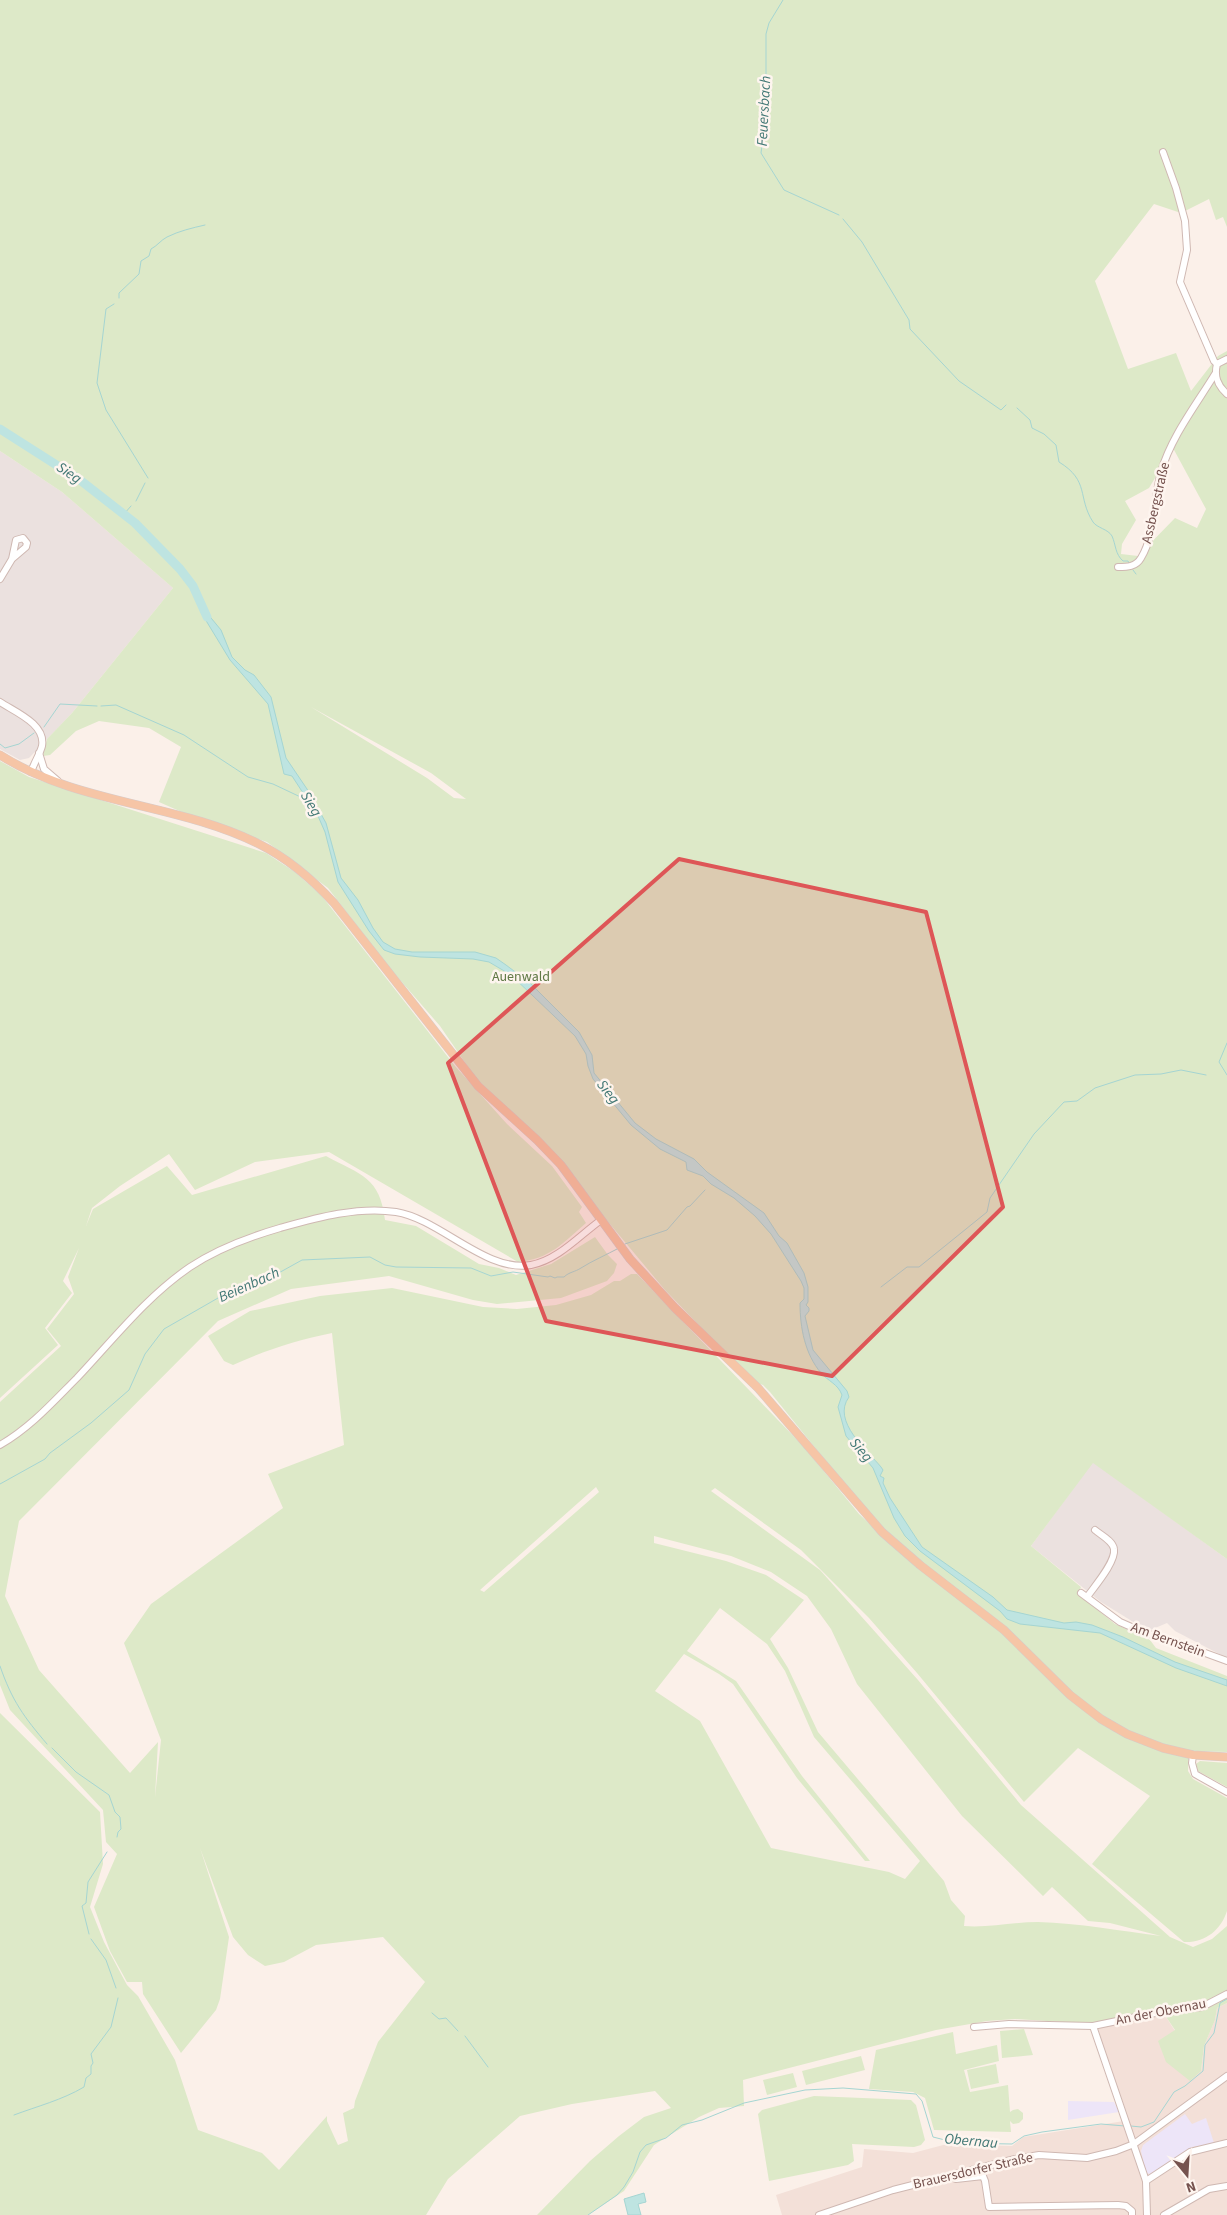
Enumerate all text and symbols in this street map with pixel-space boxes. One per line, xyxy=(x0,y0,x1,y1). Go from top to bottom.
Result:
water label: Feuersbach xyxy=(752,75,776,147)
water label: Sieg xyxy=(52,457,86,489)
street label: Assbergstraße xyxy=(1137,460,1175,546)
water label: Sieg xyxy=(295,787,327,821)
park label: Auenwald xyxy=(492,967,550,987)
water label: Sieg xyxy=(592,1075,624,1109)
water label: Beienbach xyxy=(215,1262,283,1308)
water label: Sieg xyxy=(844,1433,878,1467)
street label: Am Bernstein xyxy=(1128,1617,1208,1663)
street label: An der Obernau xyxy=(1114,1993,1208,2031)
water label: Obernau xyxy=(943,2128,999,2154)
street label: Brauersdorfer Straße xyxy=(911,2147,1035,2194)
north arrow xyxy=(1162,2150,1212,2200)
text: N xyxy=(1183,2175,1198,2197)

